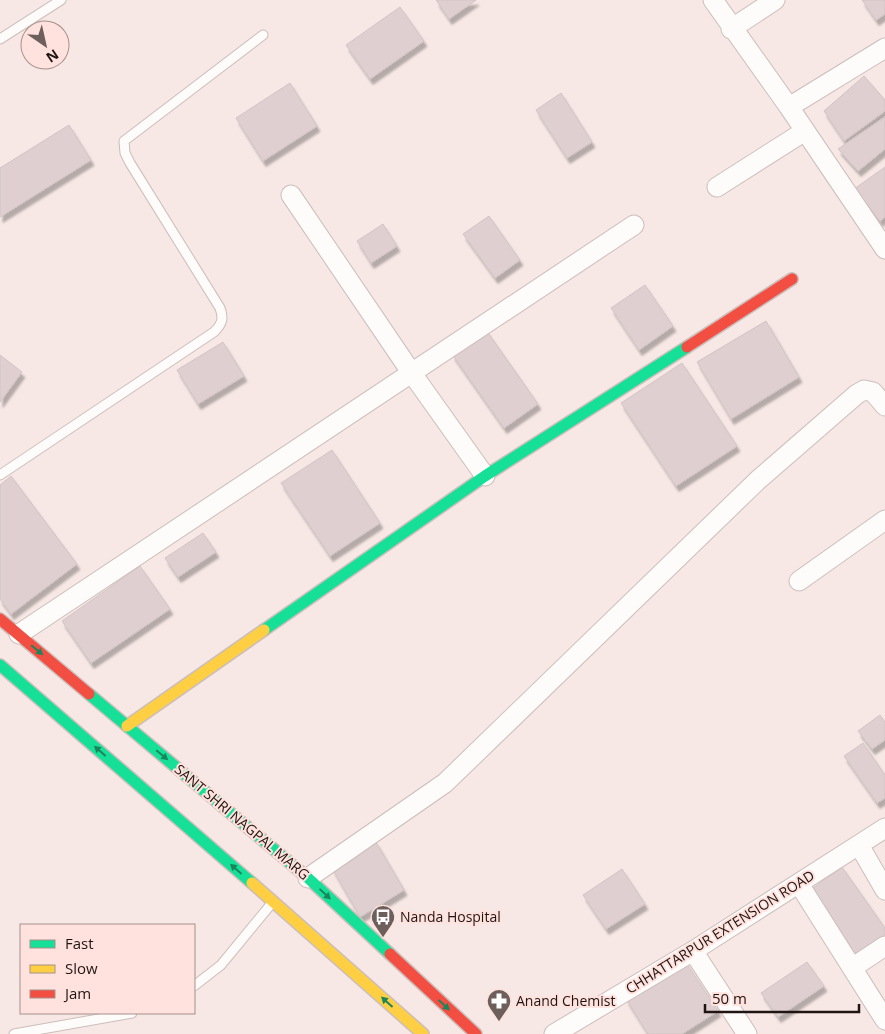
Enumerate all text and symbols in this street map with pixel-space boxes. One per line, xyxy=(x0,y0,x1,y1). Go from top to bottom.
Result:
north arrow xyxy=(20,20,70,70)
text: N xyxy=(43,45,63,67)
one-way arrow xyxy=(31,644,43,656)
one-way arrow xyxy=(94,746,107,757)
one-way arrow xyxy=(155,749,168,760)
street label: SANT SHRI NAGPAL MARG xyxy=(171,759,314,884)
one-way arrow xyxy=(231,863,243,875)
street label: CHHATTARPUR EXTENSION ROAD xyxy=(622,865,818,998)
one-way arrow xyxy=(319,888,331,900)
bus stop icon: Nanda Hospital xyxy=(370,904,396,938)
place label: Nanda Hospital xyxy=(400,907,501,926)
legend xyxy=(20,924,195,1014)
text: Fast xyxy=(65,933,94,953)
text: Slow xyxy=(65,958,98,978)
scale bar xyxy=(705,982,859,1014)
text: Jam xyxy=(63,983,91,1003)
pharmacy icon: Anand Chemist xyxy=(486,988,512,1022)
text: 50 m xyxy=(712,988,747,1008)
place label: Anand Chemist xyxy=(516,991,615,1010)
one-way arrow xyxy=(381,996,394,1007)
one-way arrow xyxy=(438,999,450,1011)

